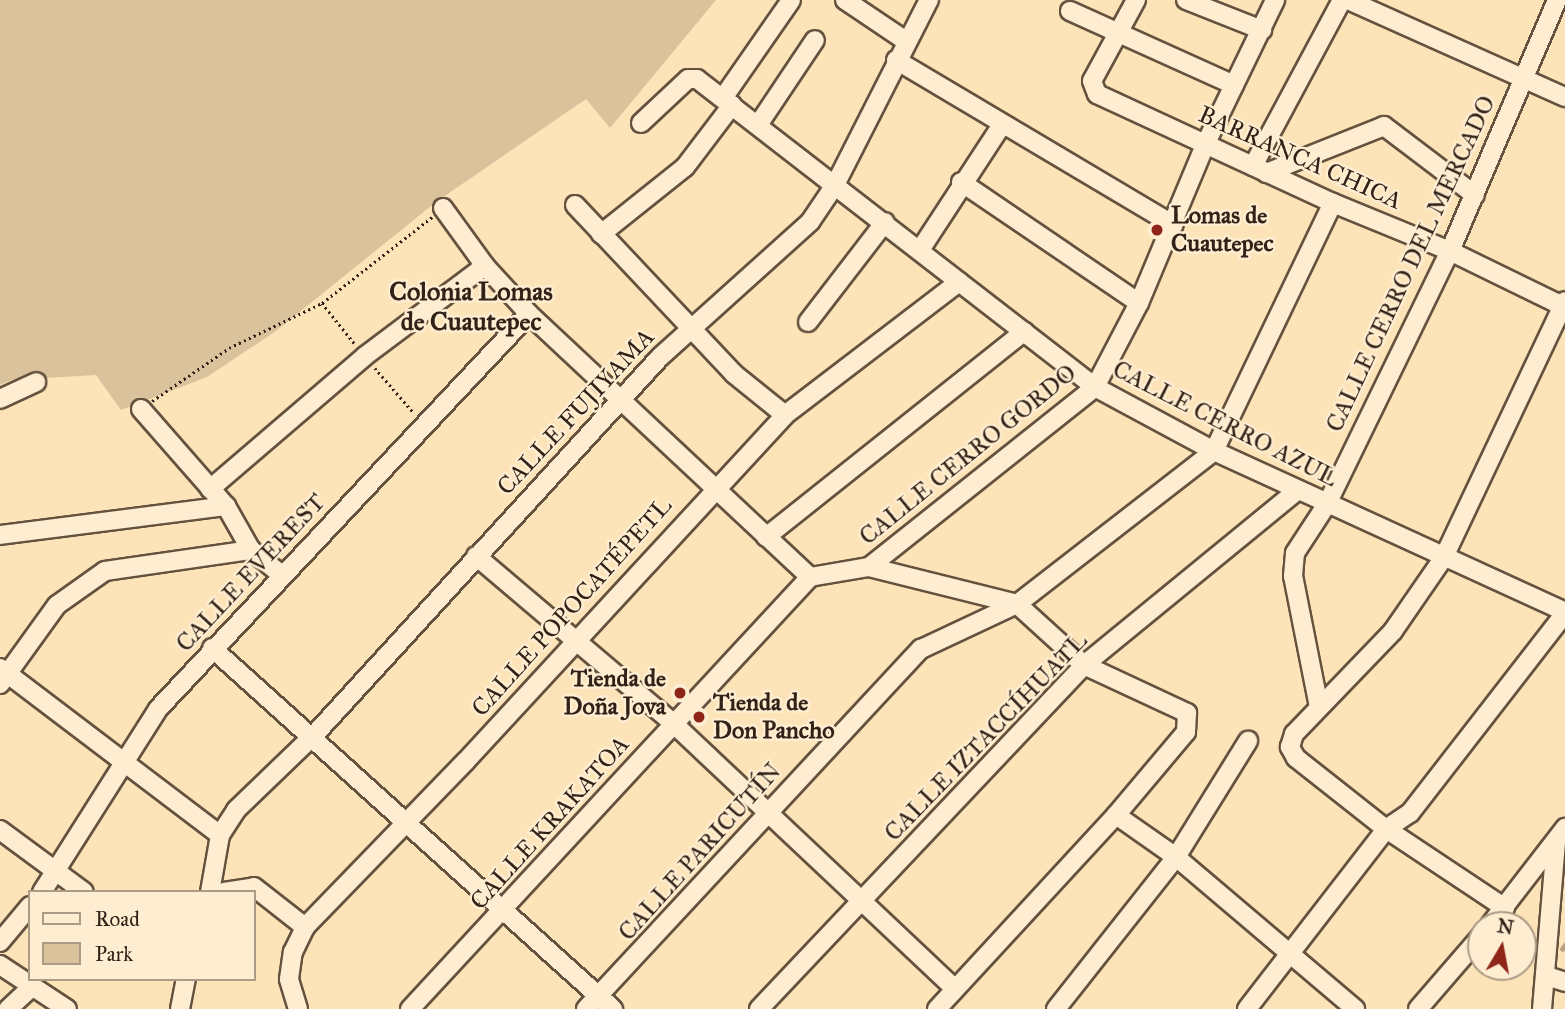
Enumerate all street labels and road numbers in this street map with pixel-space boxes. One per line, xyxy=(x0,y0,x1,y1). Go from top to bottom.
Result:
street label: CALLE CERRO DEL MERCADO xyxy=(1320,91,1502,437)
street label: BARRANCA CHICA xyxy=(1194,100,1406,216)
street label: CALLE FUJIYAMA xyxy=(492,323,660,501)
street label: CALLE CERRO AZUL xyxy=(1108,355,1342,493)
street label: CALLE CERRO GORDO xyxy=(854,359,1082,551)
street label: CALLE EVEREST xyxy=(170,488,332,658)
street label: CALLE POPOCATÉPETL xyxy=(466,492,678,722)
street label: CALLE IZTACCÍHUATL xyxy=(879,627,1093,847)
street label: CALLE KRAKATOA xyxy=(464,730,636,916)
street label: CALLE PARICUTÍN xyxy=(613,757,787,947)

